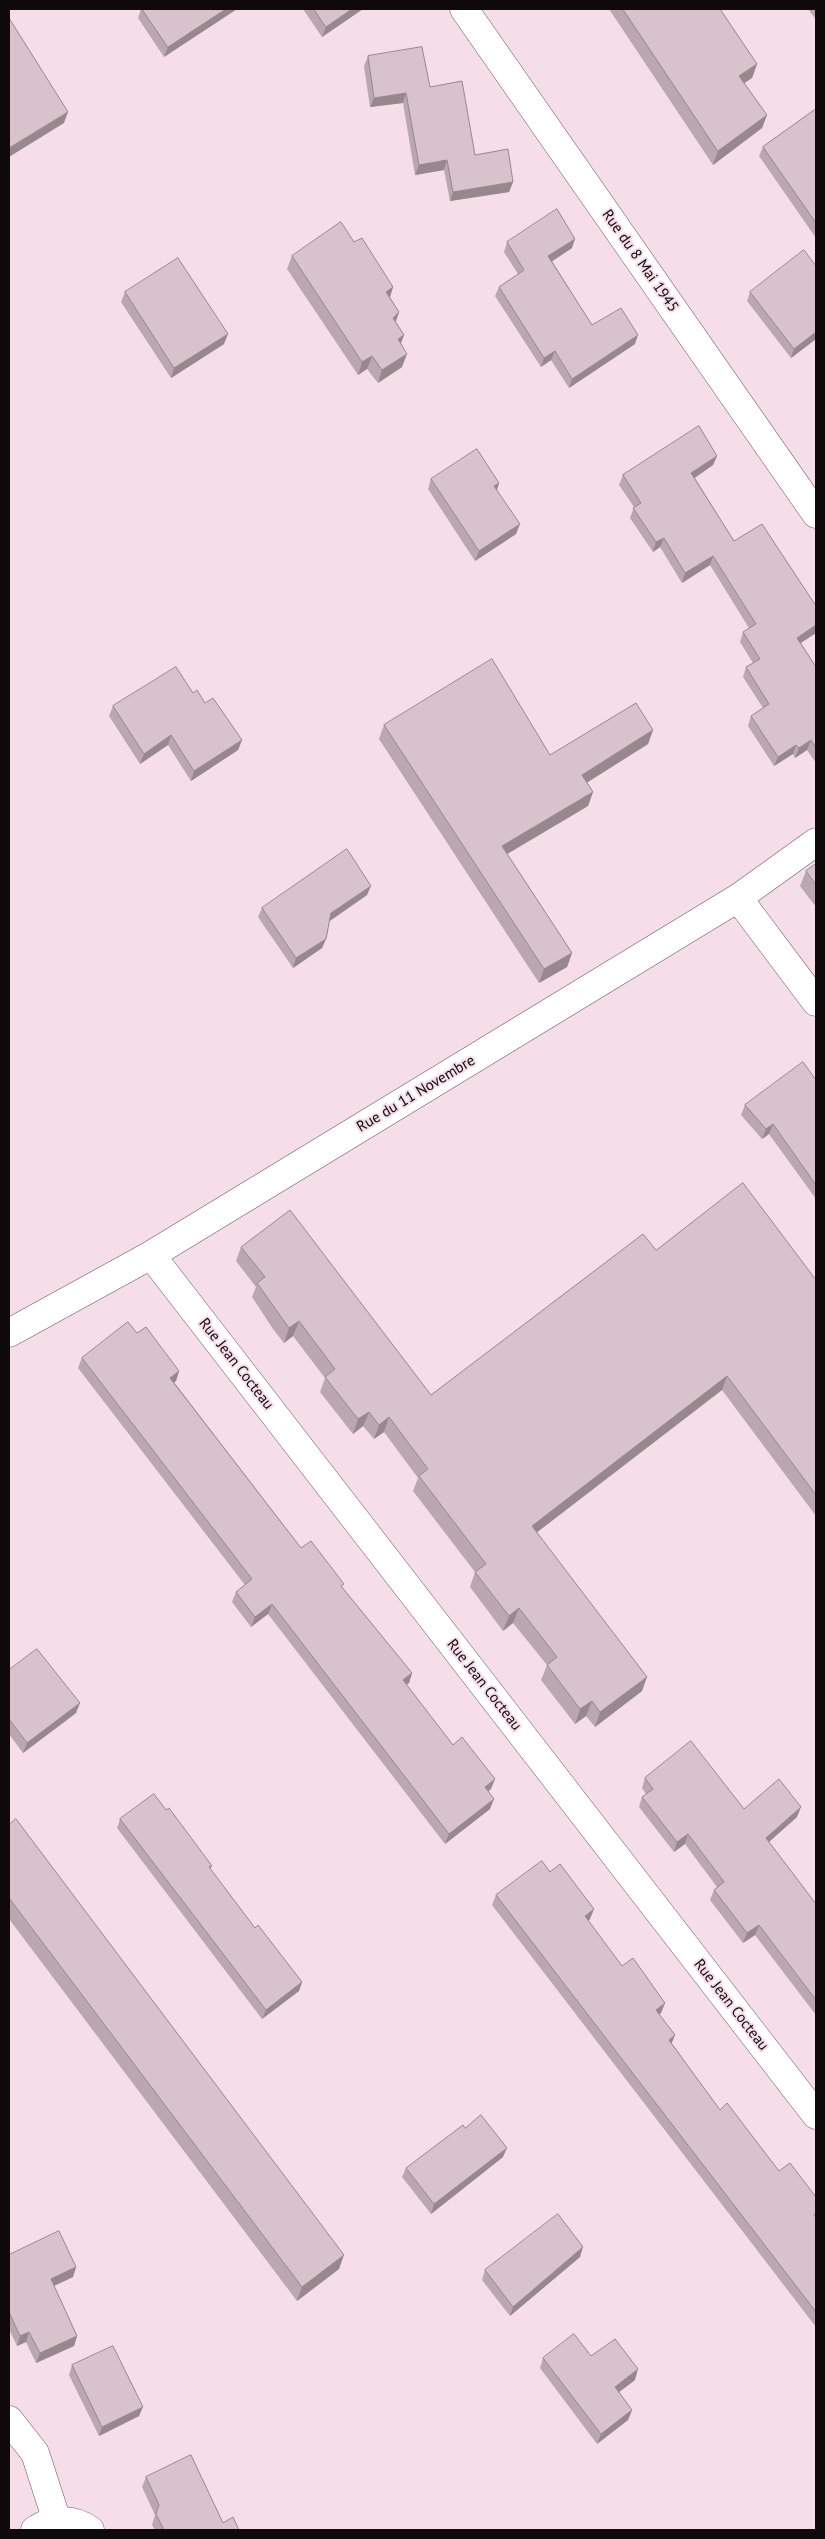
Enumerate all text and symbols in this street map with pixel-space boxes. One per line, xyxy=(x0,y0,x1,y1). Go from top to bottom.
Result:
street label: Rue du 8 Mai 1945 xyxy=(598,206,682,316)
street label: Rue du 11 Novembre xyxy=(354,1052,478,1136)
street label: Rue Jean Cocteau xyxy=(195,1315,277,1413)
street label: Rue Jean Cocteau xyxy=(443,1636,525,1734)
street label: Rue Jean Cocteau xyxy=(690,1956,772,2054)

